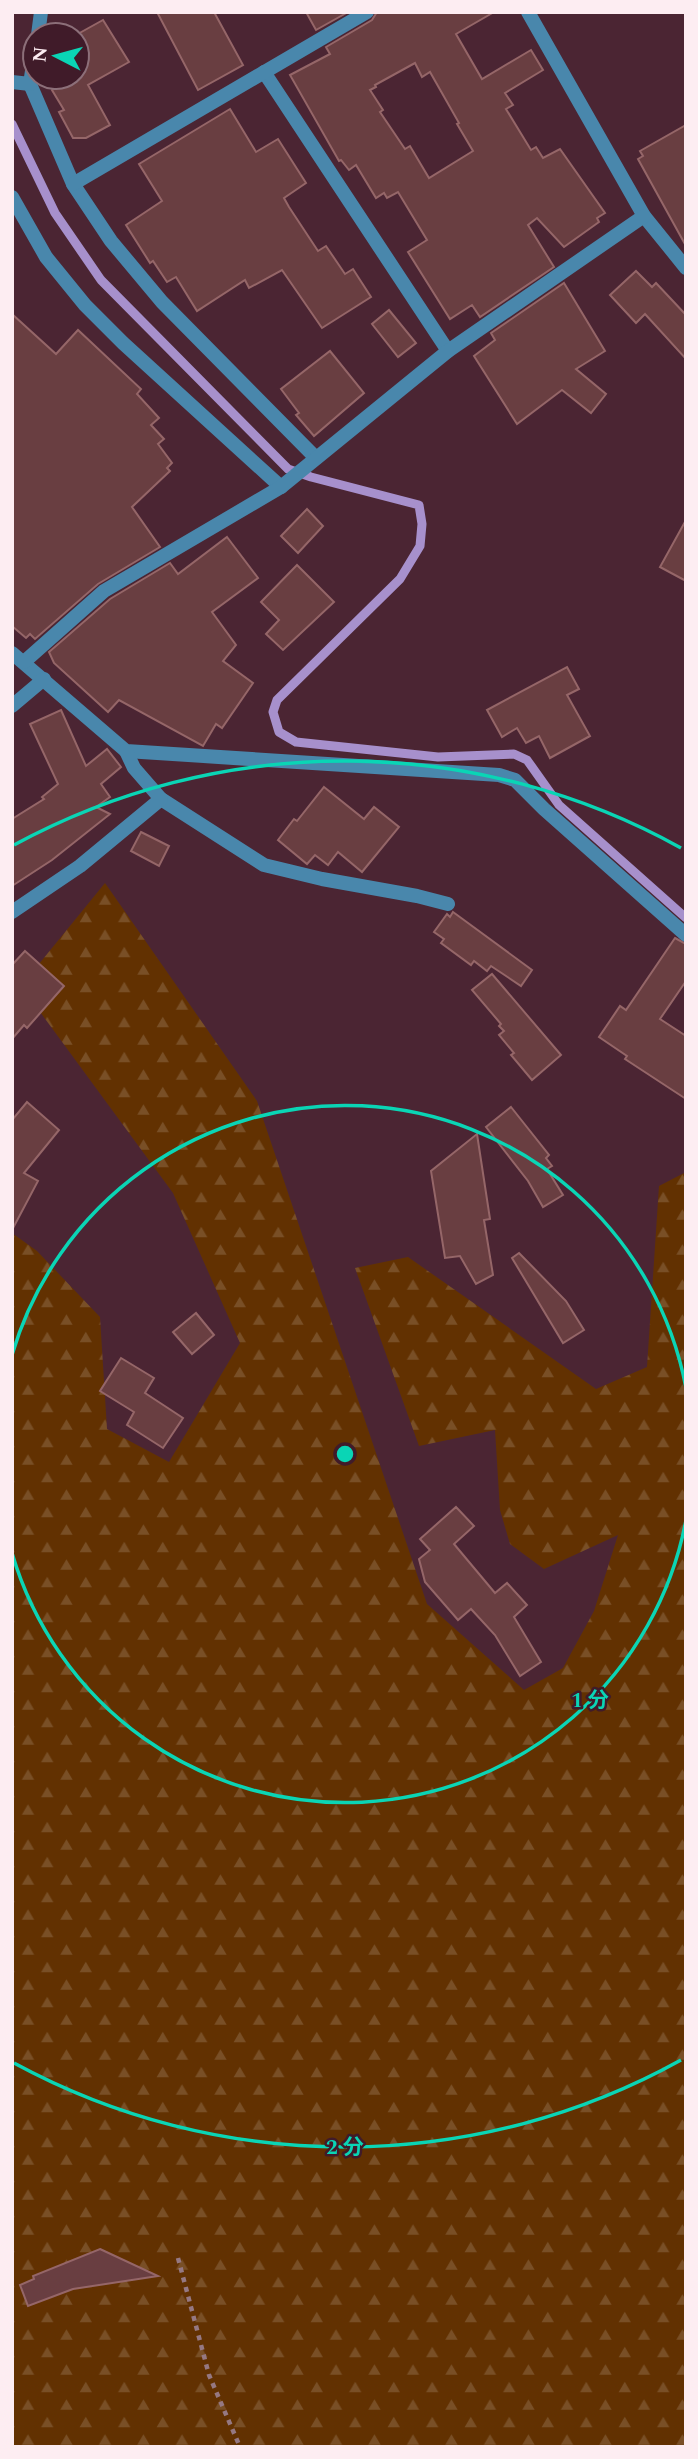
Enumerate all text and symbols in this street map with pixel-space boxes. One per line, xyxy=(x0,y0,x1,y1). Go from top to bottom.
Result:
north arrow xyxy=(21,21,91,91)
text: N xyxy=(25,45,56,64)
centre of rings xyxy=(333,1442,357,1466)
text: 1 分 xyxy=(571,1685,609,1717)
text: 2 分 xyxy=(326,2132,364,2164)

